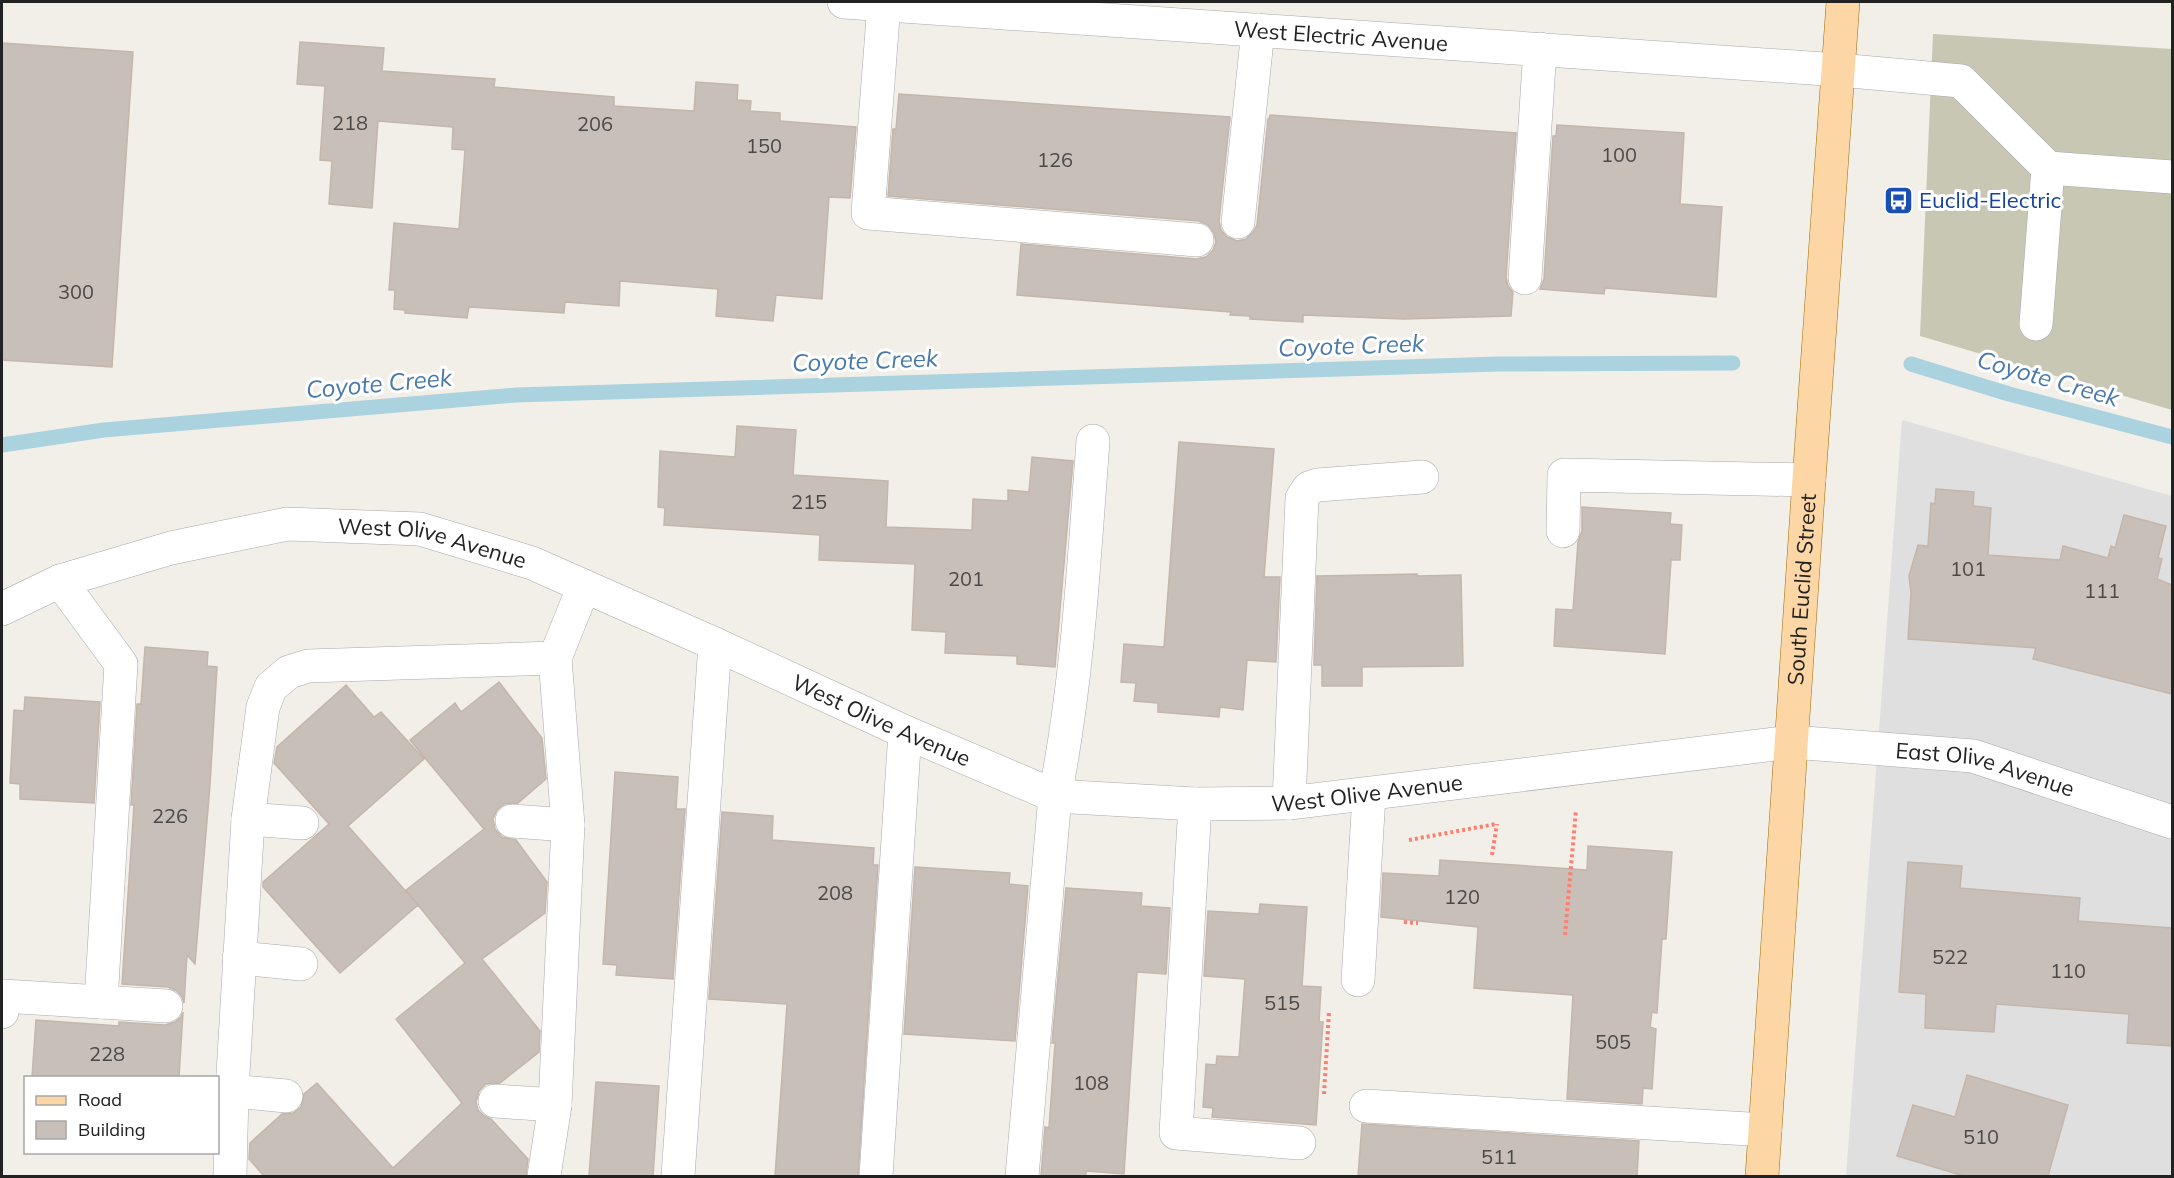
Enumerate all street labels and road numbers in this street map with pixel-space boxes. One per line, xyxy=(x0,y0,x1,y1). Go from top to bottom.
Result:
street label: West Electric Avenue xyxy=(1233,15,1449,57)
street label: South Euclid Street xyxy=(1781,492,1822,686)
street label: West Olive Avenue xyxy=(337,512,530,575)
street label: West Olive Avenue xyxy=(788,668,975,772)
street label: East Olive Avenue xyxy=(1894,736,2078,803)
street label: West Olive Avenue xyxy=(1271,768,1464,817)

